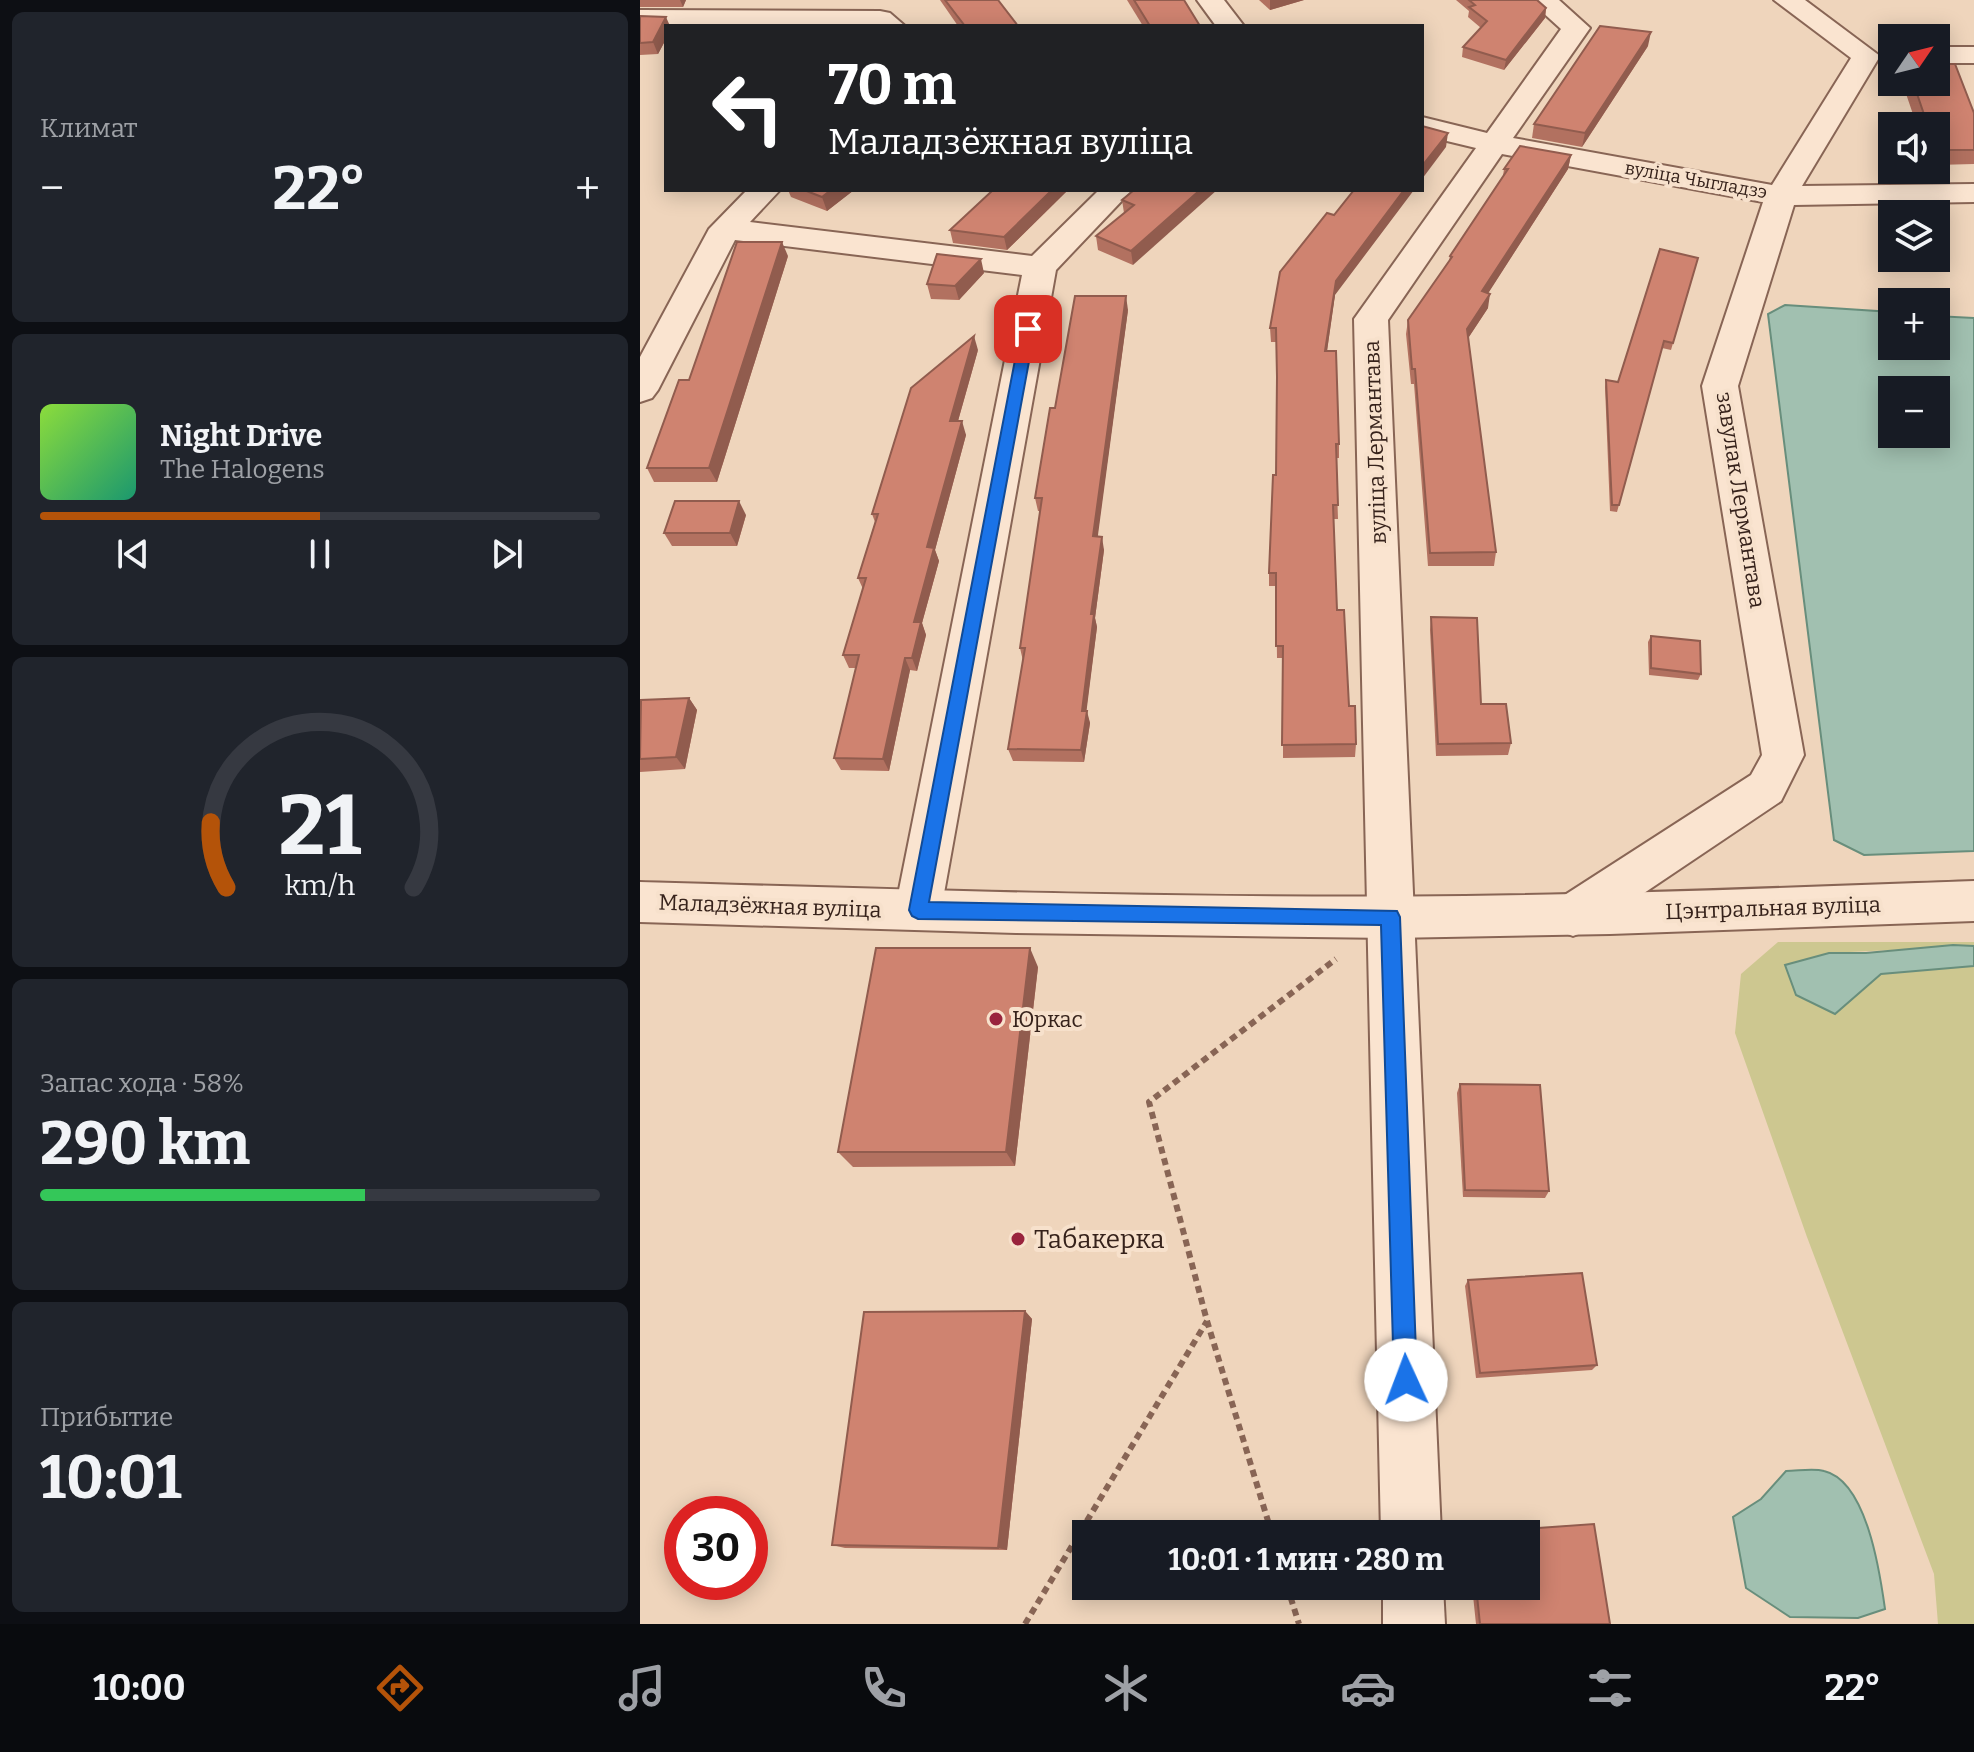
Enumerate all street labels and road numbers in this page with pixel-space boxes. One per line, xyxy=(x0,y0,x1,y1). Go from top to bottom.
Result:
street label: вуліца Чыгладзэ xyxy=(1623,157,1769,203)
street label: вуліца Лермантава xyxy=(1358,340,1392,544)
street label: завулак Лермантава xyxy=(1711,390,1771,610)
street label: Маладзёжная вуліца xyxy=(658,889,882,923)
street label: Цэнтральная вуліца xyxy=(1665,891,1881,925)

